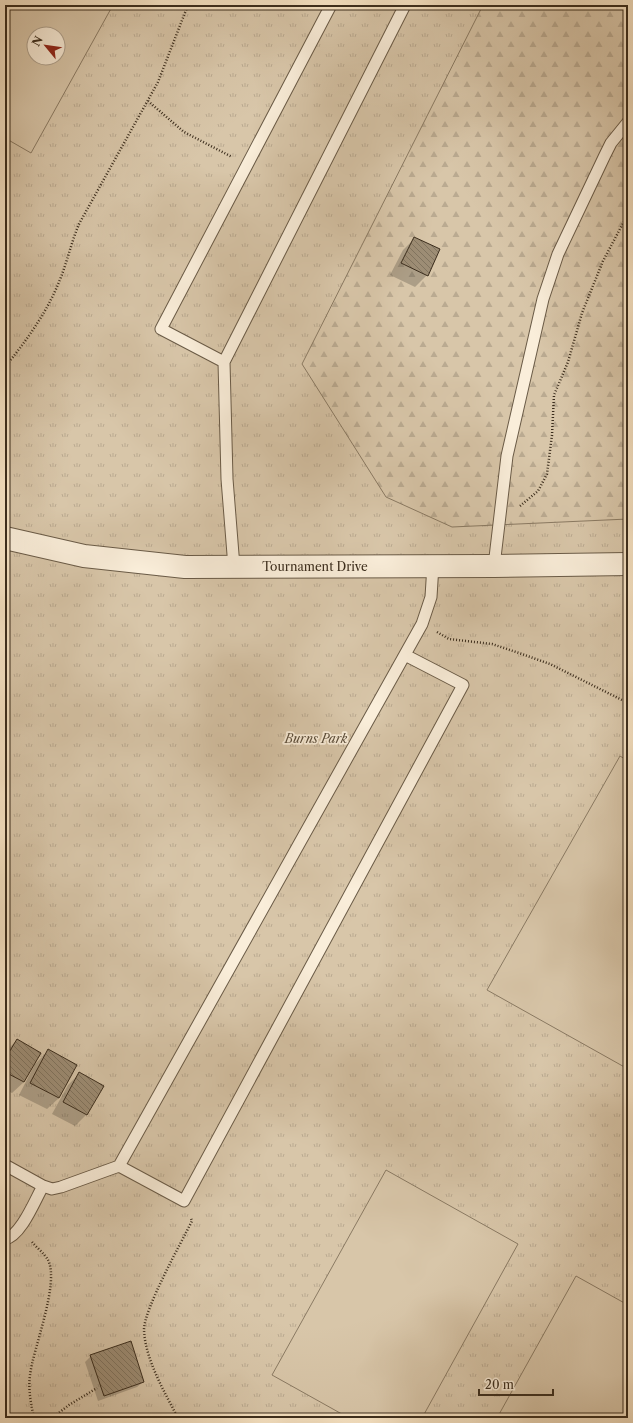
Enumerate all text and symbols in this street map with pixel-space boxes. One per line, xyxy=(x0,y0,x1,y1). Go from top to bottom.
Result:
north arrow xyxy=(26,26,66,66)
text: N xyxy=(29,33,46,49)
street label: Tournament Drive xyxy=(262,559,368,574)
park label: Burns Park xyxy=(284,731,348,746)
scale bar xyxy=(479,1371,553,1397)
text: 20 m xyxy=(485,1377,514,1392)

